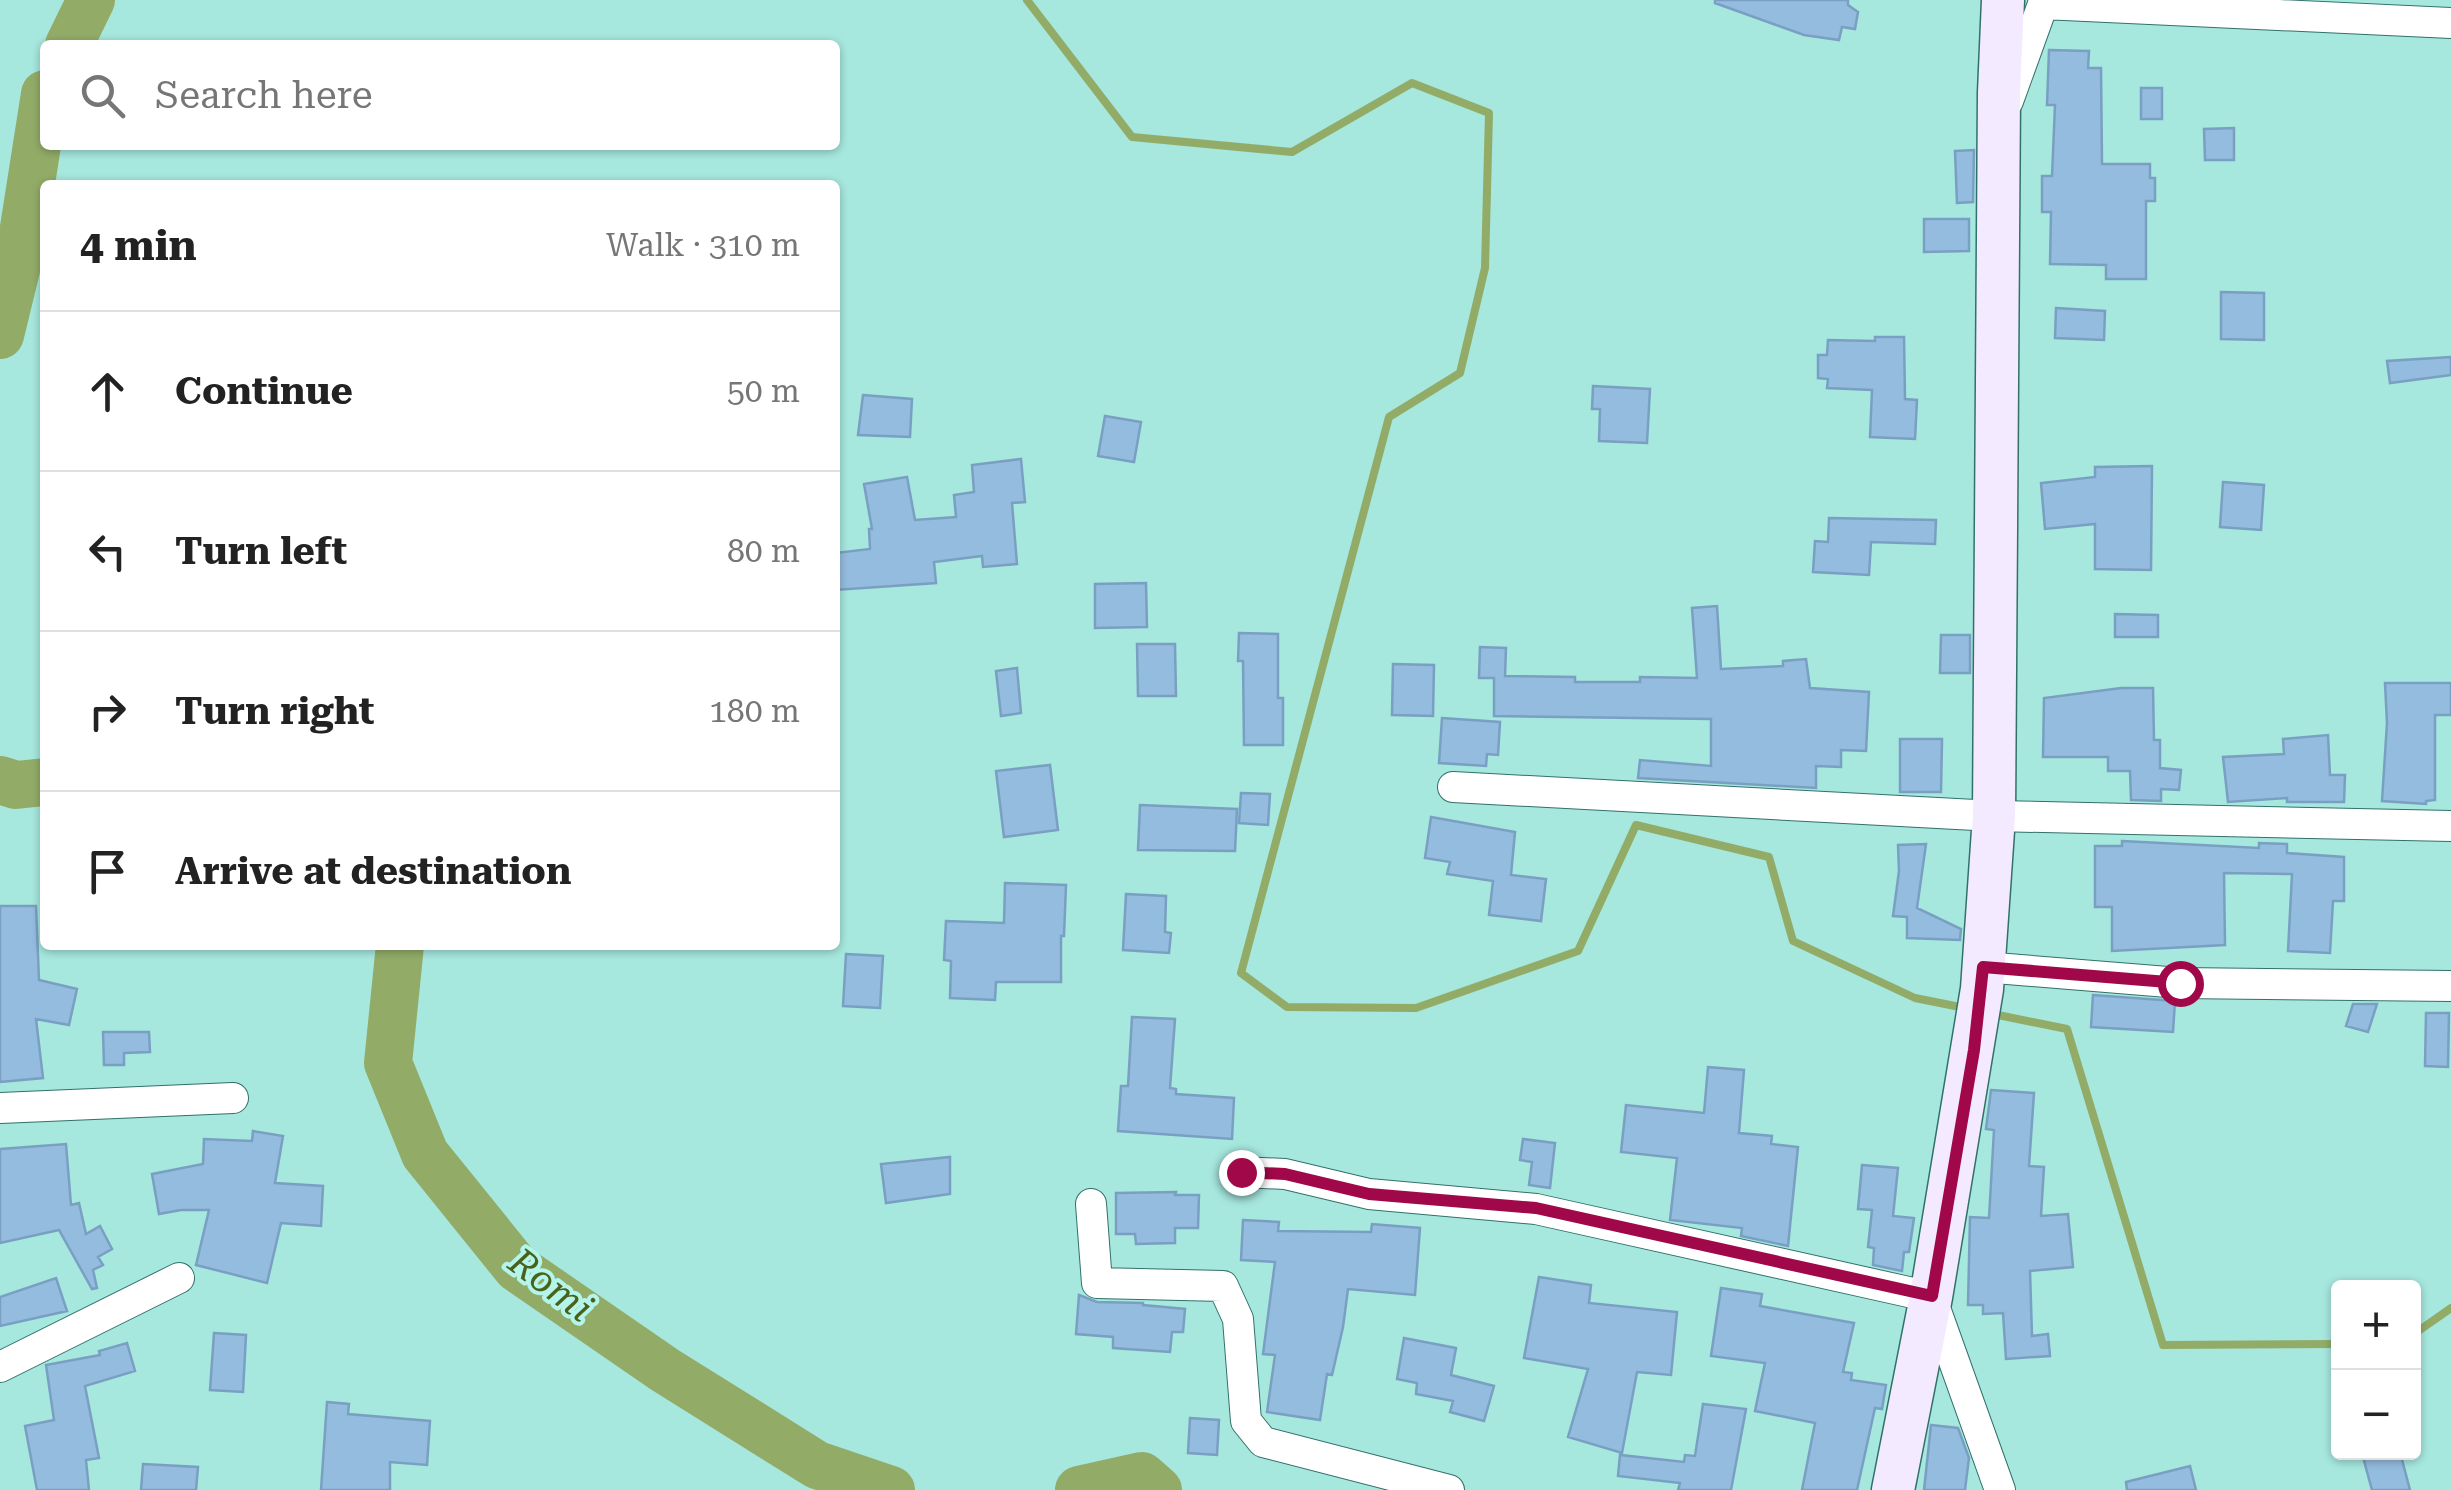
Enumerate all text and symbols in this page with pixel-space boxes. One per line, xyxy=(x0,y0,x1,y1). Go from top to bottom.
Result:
search box xyxy=(40,40,840,150)
icon: search xyxy=(75,68,130,123)
text: Search here xyxy=(155,73,373,117)
text: 4 min xyxy=(80,221,197,270)
text: Walk · 310 m xyxy=(606,226,800,264)
icon: ahead xyxy=(80,364,135,419)
text: Continue xyxy=(175,369,353,413)
text: 50 m xyxy=(727,372,800,410)
icon: left xyxy=(80,524,135,579)
text: Turn left xyxy=(175,529,347,573)
text: 80 m xyxy=(727,532,800,570)
icon: right xyxy=(80,684,135,739)
text: Turn right xyxy=(175,689,374,733)
text: 180 m xyxy=(709,692,800,730)
icon: arrive xyxy=(80,844,135,899)
text: Arrive at destination xyxy=(175,849,571,893)
route start xyxy=(2158,961,2204,1007)
route end xyxy=(1219,1150,1265,1196)
water label: Romi xyxy=(500,1239,601,1331)
map controls xyxy=(2331,1280,2421,1460)
button: + xyxy=(2331,1280,2421,1370)
button: − xyxy=(2331,1370,2421,1460)

